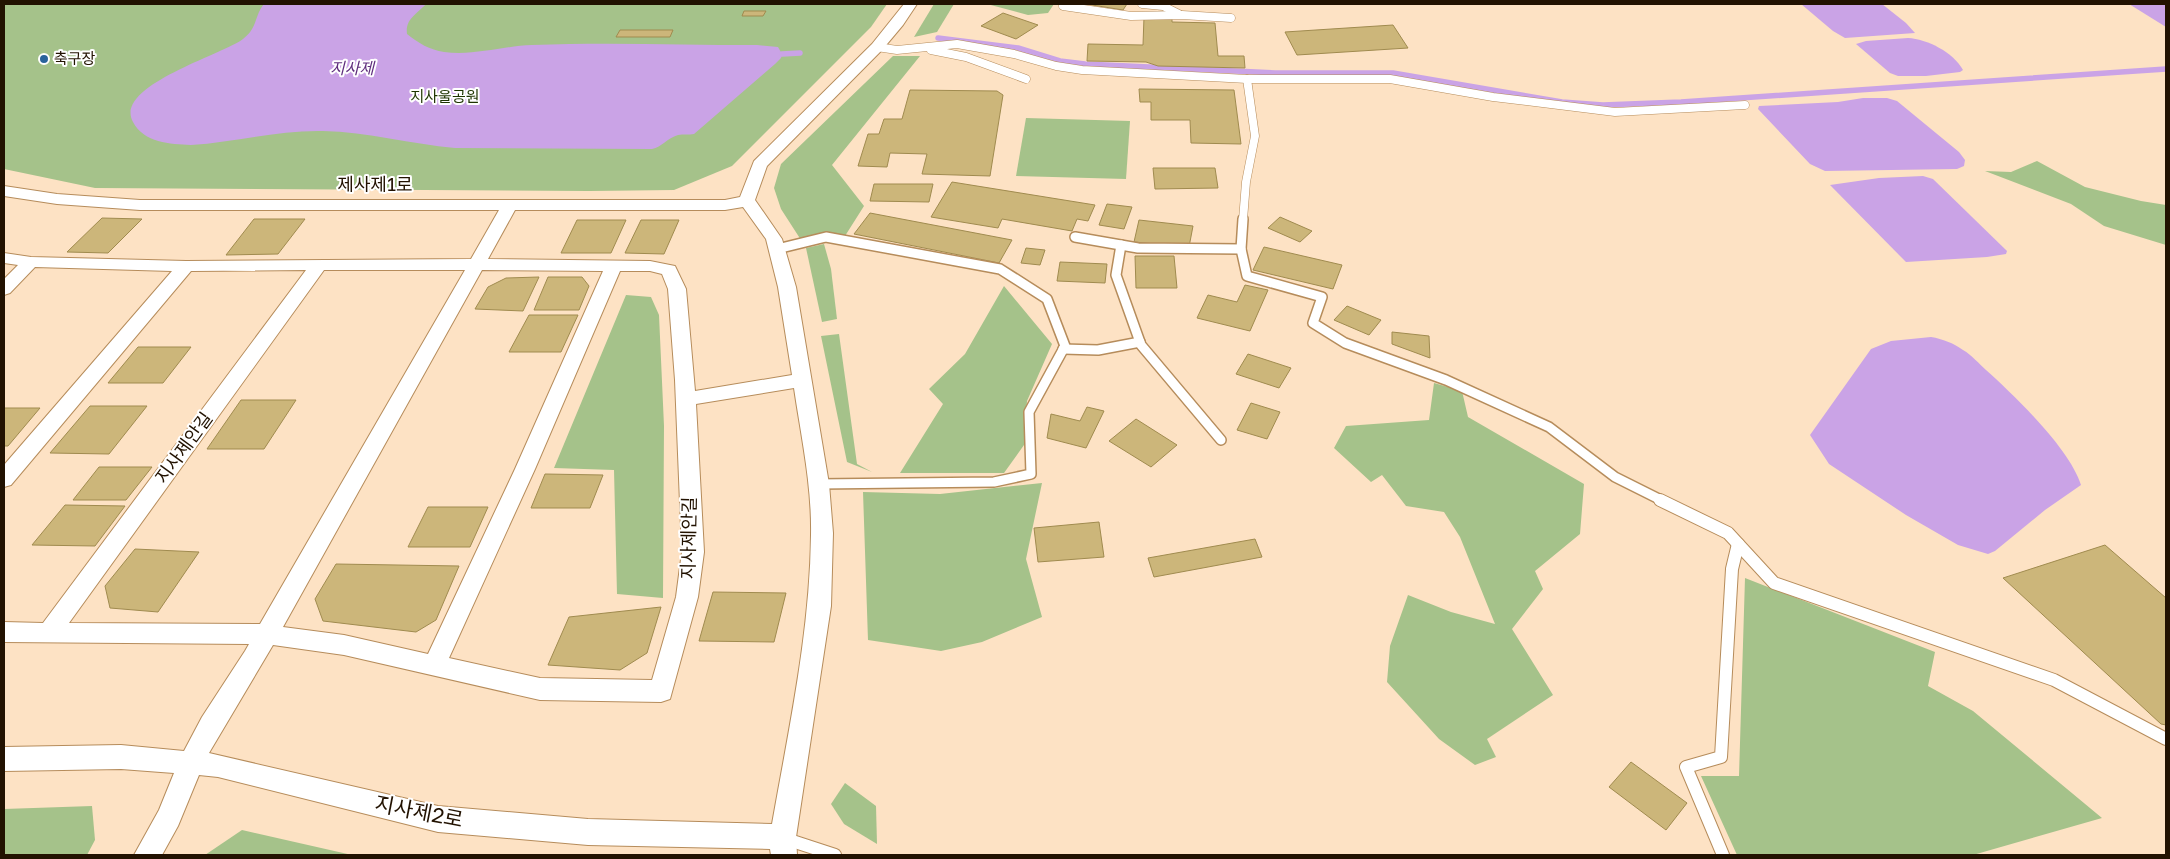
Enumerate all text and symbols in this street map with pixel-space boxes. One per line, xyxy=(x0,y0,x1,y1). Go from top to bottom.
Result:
place label: 축구장 xyxy=(54,49,96,67)
marker: 축구장 xyxy=(38,53,50,65)
water label: 지사제 xyxy=(330,58,376,78)
park label: 지사울공원 xyxy=(410,87,480,105)
street label: 제사제1로 xyxy=(338,173,412,195)
street label: 지사제안길 xyxy=(150,407,216,487)
street label: 지사제안길 xyxy=(676,496,700,580)
street label: 지사제2로 xyxy=(373,790,466,832)

